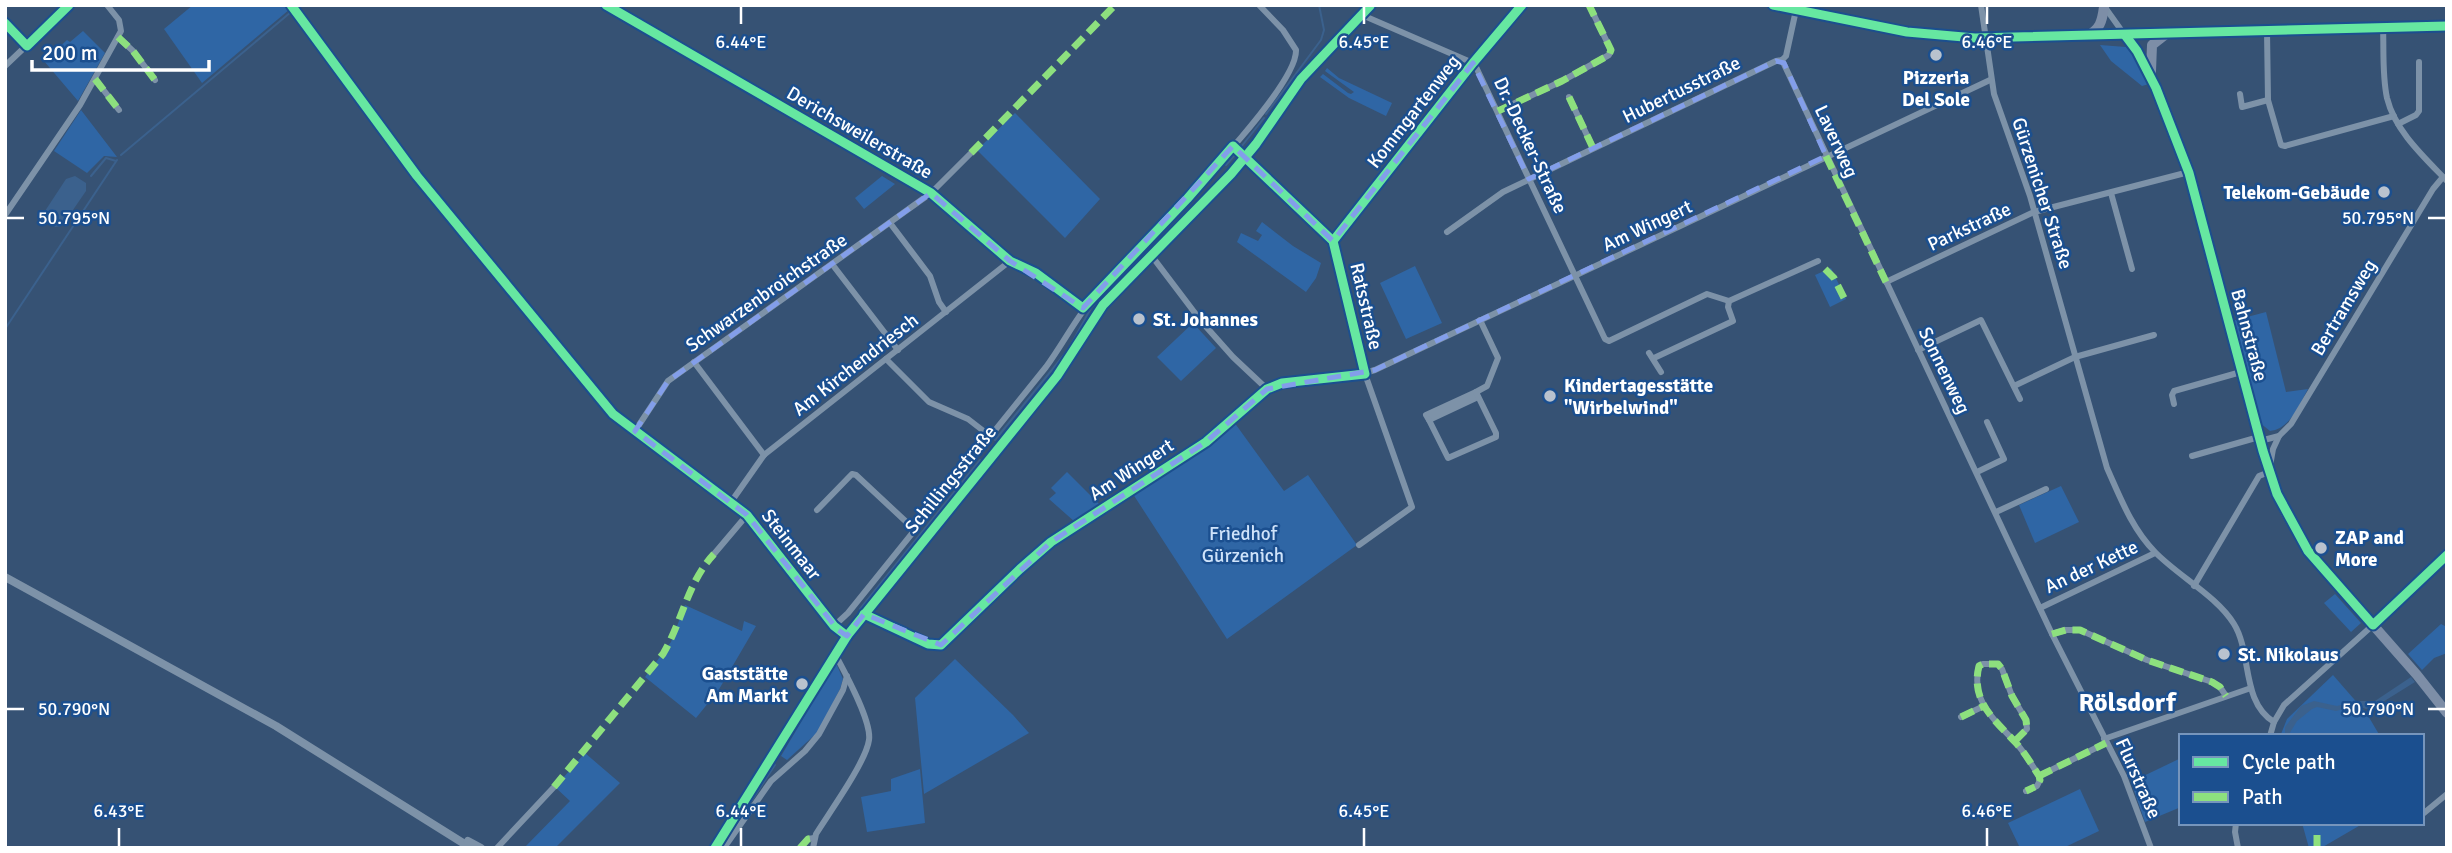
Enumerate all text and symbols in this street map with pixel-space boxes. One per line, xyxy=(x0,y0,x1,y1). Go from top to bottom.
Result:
scale bar xyxy=(32,28,208,72)
text: 6.44°E xyxy=(716,31,766,53)
text: 6.45°E xyxy=(1339,31,1389,53)
text: 6.46°E xyxy=(1962,31,2012,53)
text: 200 m xyxy=(42,40,97,66)
marker: Pizzeria Del Sole xyxy=(1928,47,1944,63)
street label: Kommgartenweg xyxy=(1362,50,1466,173)
street label: Hubertusstraße xyxy=(1618,51,1744,129)
place label: Pizzeria Del Sole xyxy=(1902,66,1970,112)
street label: Dr.-Decker-Straße xyxy=(1488,73,1572,218)
street label: Derichsweilerstraße xyxy=(782,81,937,184)
street label: Laverweg xyxy=(1809,101,1863,182)
street label: Gürzenicher Straße xyxy=(2006,114,2078,272)
place label: Telekom-Gebäude xyxy=(2223,181,2370,205)
marker: Telekom-Gebäude xyxy=(2376,184,2392,200)
street label: Am Wingert xyxy=(1599,195,1696,257)
street label: Parkstraße xyxy=(1924,197,2015,257)
text: 50.795°N xyxy=(38,207,110,229)
text: 50.795°N xyxy=(2342,207,2414,229)
street label: Schwarzenbroichstraße xyxy=(681,228,852,358)
street label: Bertramsweg xyxy=(2306,255,2382,360)
street label: Ratsstraße xyxy=(1344,260,1388,352)
street label: Bahnstraße xyxy=(2225,286,2273,384)
street label: Am Kirchendriesch xyxy=(788,308,923,421)
place label: St. Johannes xyxy=(1153,308,1258,332)
marker: St. Johannes xyxy=(1131,311,1147,327)
street label: Sonnenweg xyxy=(1913,323,1975,418)
place label: Kindertagesstätte "Wirbelwind" xyxy=(1564,374,1713,420)
marker: Kindertagesstätte "Wirbelwind" xyxy=(1542,388,1558,404)
street label: Schillingsstraße xyxy=(900,421,1002,539)
street label: Am Wingert xyxy=(1085,433,1179,506)
street label: Steinmaar xyxy=(756,504,826,585)
park label: Friedhof Gürzenich xyxy=(1202,522,1284,568)
place label: ZAP and More xyxy=(2335,526,2404,572)
street label: An der Kette xyxy=(2041,535,2142,599)
marker: ZAP and More xyxy=(2313,540,2329,556)
place label: St. Nikolaus xyxy=(2238,643,2338,667)
marker: St. Nikolaus xyxy=(2216,646,2232,662)
place label: Gaststätte Am Markt xyxy=(702,662,788,708)
marker: Gaststätte Am Markt xyxy=(794,676,810,692)
district label: Rölsdorf xyxy=(2078,687,2177,719)
text: 50.790°N xyxy=(38,698,110,720)
text: 50.790°N xyxy=(2342,698,2414,720)
street label: Flurstraße xyxy=(2110,734,2166,822)
legend xyxy=(2179,734,2424,825)
text: Cycle path xyxy=(2242,749,2336,775)
text: Path xyxy=(2242,784,2283,810)
text: 6.43°E xyxy=(94,800,144,822)
text: 6.44°E xyxy=(716,800,766,822)
text: 6.45°E xyxy=(1339,800,1389,822)
text: 6.46°E xyxy=(1962,800,2012,822)

